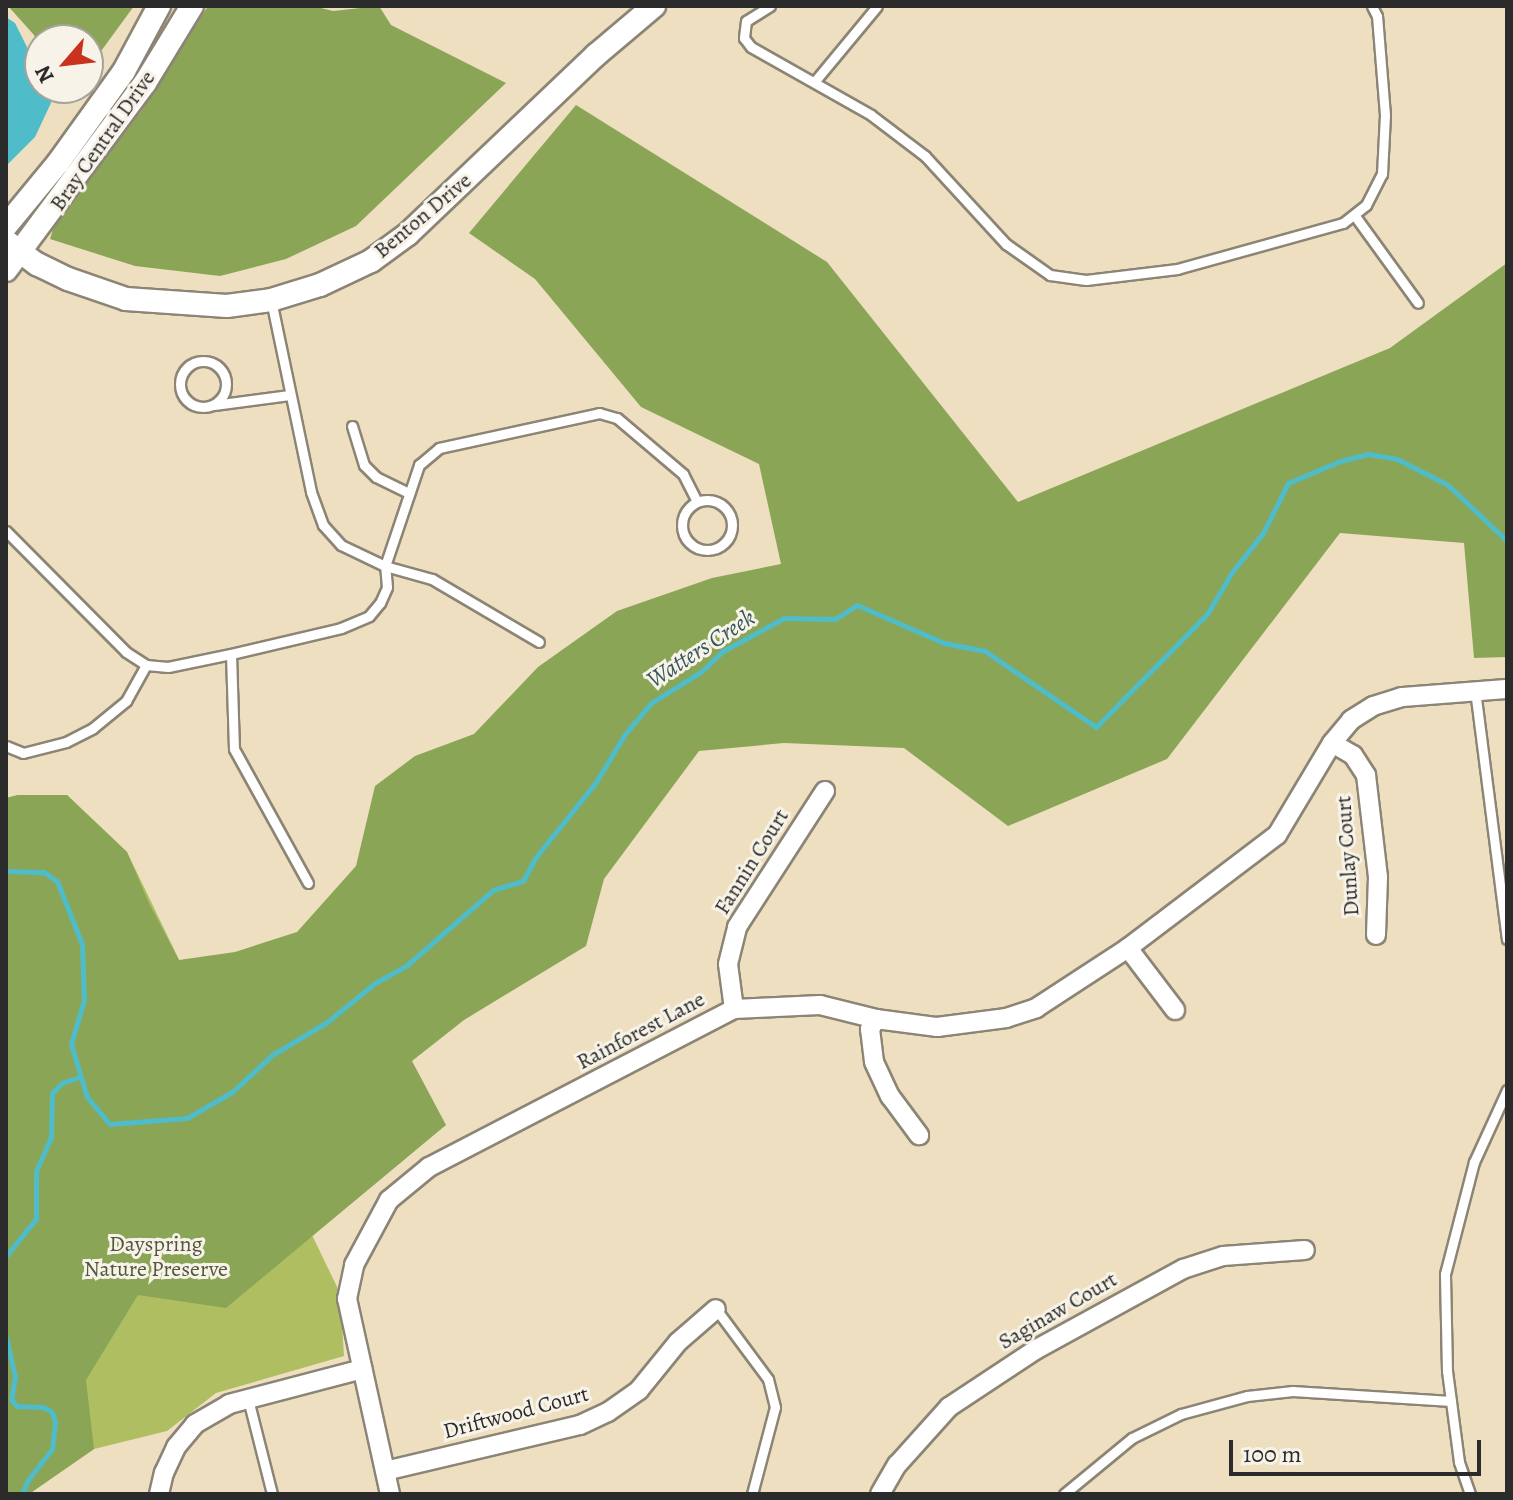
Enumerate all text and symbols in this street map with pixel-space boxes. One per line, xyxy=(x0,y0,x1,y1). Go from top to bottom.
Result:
north arrow xyxy=(24,24,104,104)
text: N xyxy=(28,60,62,88)
street label: Bray Central Drive xyxy=(45,66,161,216)
street label: Benton Drive xyxy=(369,168,477,264)
water label: Watters Creek xyxy=(642,603,760,695)
street label: Dunlay Court xyxy=(1331,795,1365,917)
street label: Fannin Court xyxy=(709,804,795,920)
street label: Rainforest Lane xyxy=(572,986,710,1076)
park label: Dayspring Nature Preserve xyxy=(84,1231,228,1282)
street label: Saginaw Court xyxy=(994,1266,1122,1356)
street label: Driftwood Court xyxy=(440,1381,592,1445)
scale bar xyxy=(1233,1424,1485,1474)
text: 100 m xyxy=(1243,1438,1302,1470)

